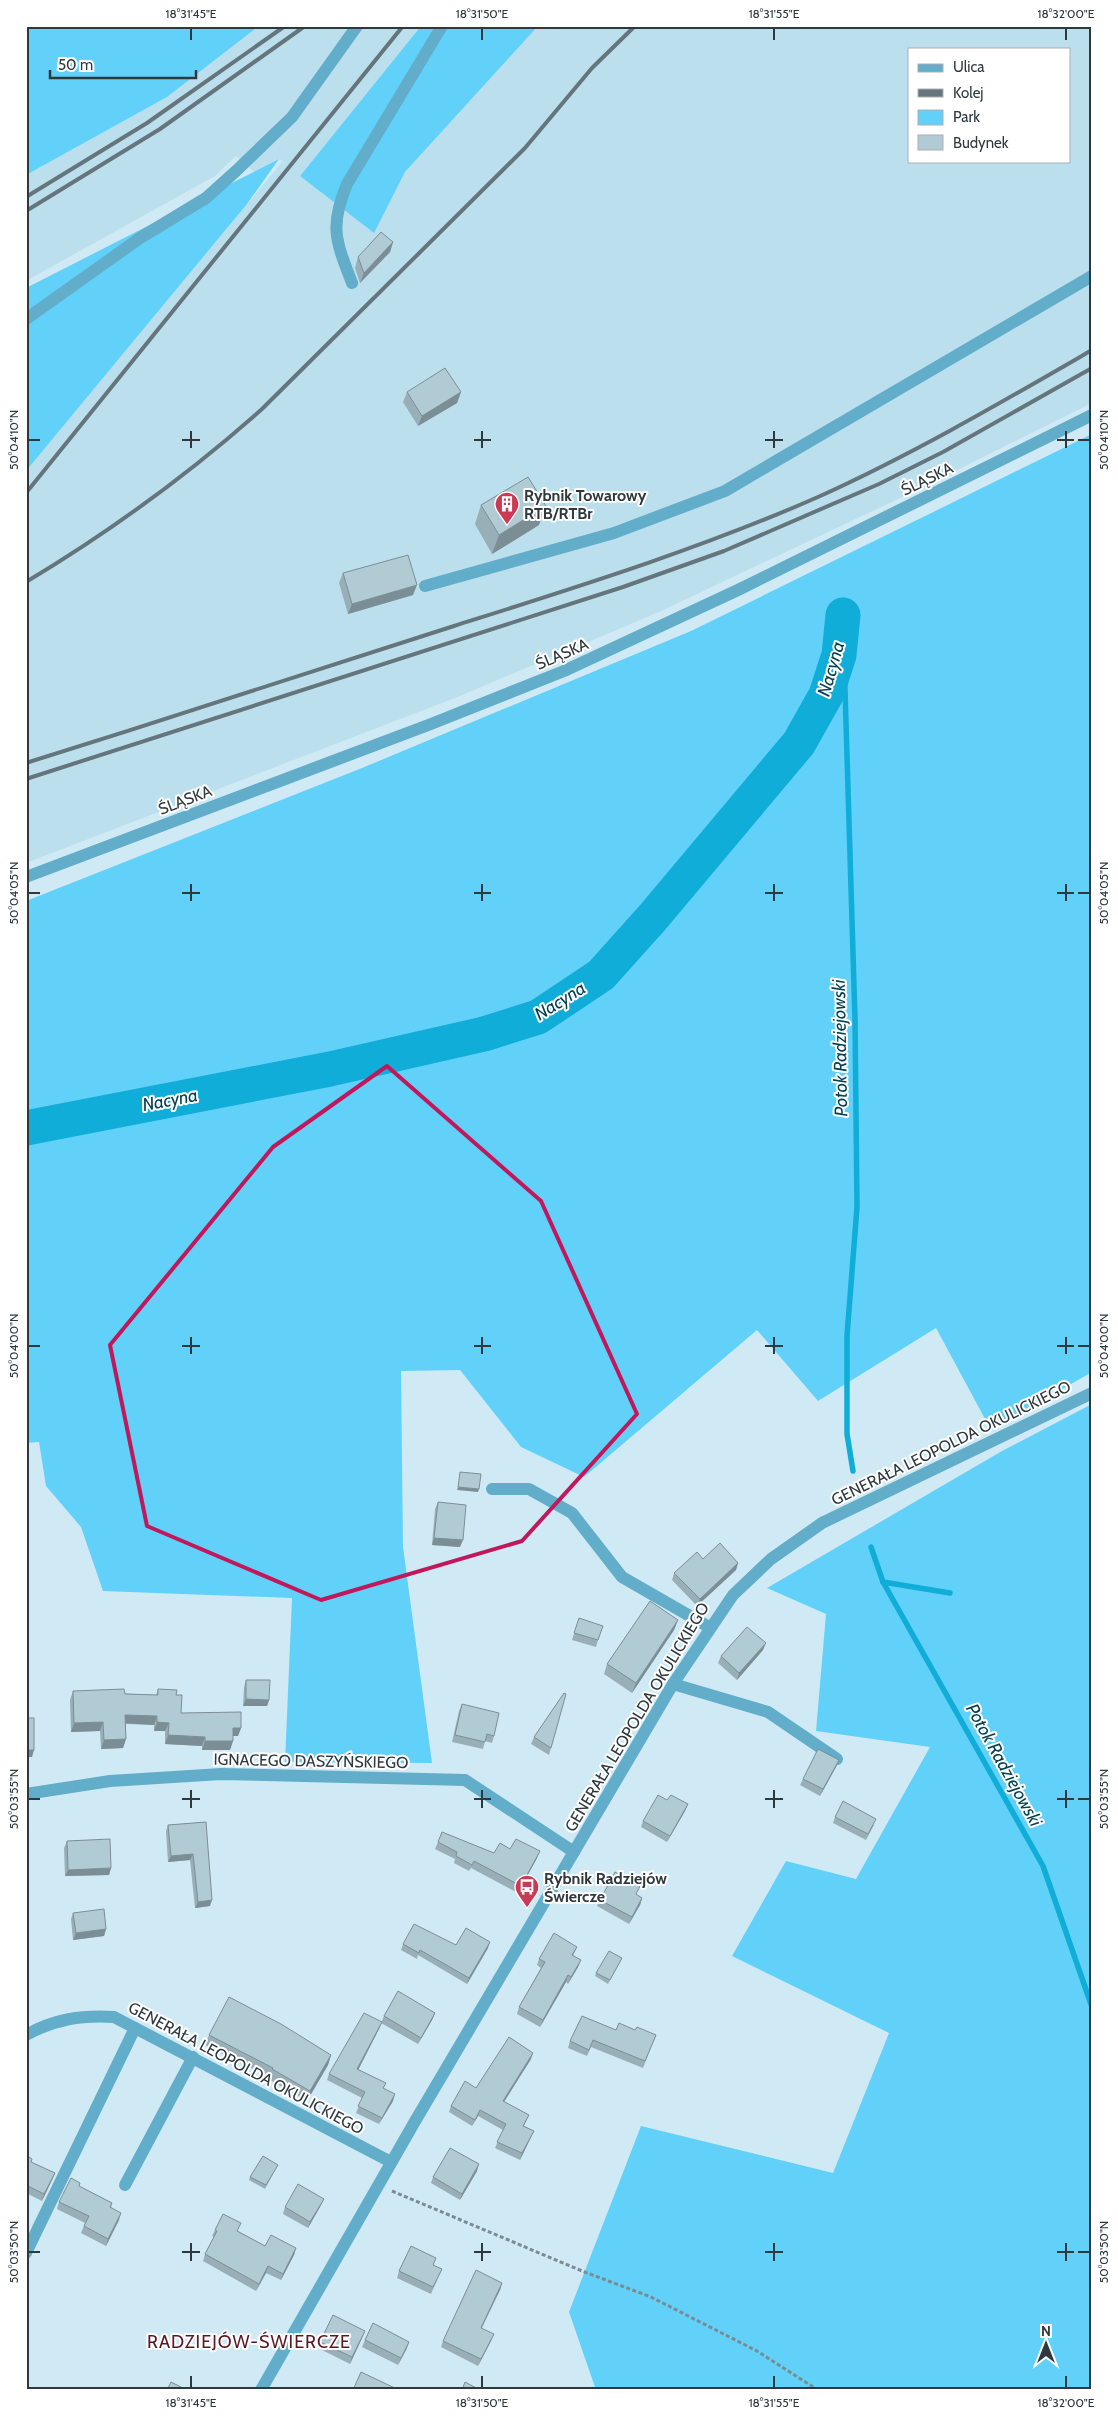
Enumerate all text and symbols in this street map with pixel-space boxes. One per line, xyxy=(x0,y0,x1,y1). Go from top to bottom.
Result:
text: 18°31'45"E xyxy=(166,6,217,21)
text: 18°31'50"E xyxy=(456,6,509,21)
text: 18°31'55"E xyxy=(749,6,800,21)
text: 18°32'00"E xyxy=(1038,6,1095,21)
scale bar xyxy=(50,48,196,80)
legend xyxy=(908,48,1070,162)
text: 50 m xyxy=(58,56,93,74)
text: Ulica xyxy=(953,58,985,76)
text: Kolej xyxy=(953,84,984,102)
text: Park xyxy=(953,108,980,126)
text: Budynek xyxy=(953,134,1009,152)
text: 50°04'10"N xyxy=(6,410,21,470)
text: 50°04'10"N xyxy=(1096,410,1111,470)
street label: ŚLĄSKA xyxy=(898,458,956,500)
place label: Rybnik Towarowy RTB/RTBr xyxy=(524,486,647,523)
building icon: Rybnik Towarowy RTB/RTBr xyxy=(494,491,520,525)
street label: ŚLĄSKA xyxy=(533,634,591,674)
water label: Nacyna xyxy=(813,639,849,699)
street label: ŚLĄSKA xyxy=(156,781,214,819)
text: 50°04'05"N xyxy=(6,862,21,924)
text: 50°04'05"N xyxy=(1096,862,1111,924)
water label: Nacyna xyxy=(530,977,590,1025)
water label: Potok Radziejowski xyxy=(828,978,852,1117)
water label: Nacyna xyxy=(140,1084,200,1116)
text: 50°04'00"N xyxy=(6,1314,21,1378)
text: 50°04'00"N xyxy=(1096,1314,1111,1378)
street label: GENERAŁA LEOPOLDA OKULICKIEGO xyxy=(828,1377,1074,1509)
street label: GENERAŁA LEOPOLDA OKULICKIEGO xyxy=(561,1599,713,1835)
water label: Potok Radziejowski xyxy=(961,1700,1047,1831)
street label: IGNACEGO DASZYŃSKIEGO xyxy=(213,1750,409,1772)
text: 50°03'55"N xyxy=(6,1769,21,1829)
text: 50°03'55"N xyxy=(1096,1769,1111,1829)
place label: Rybnik Radziejów Świercze xyxy=(544,1869,667,1906)
bus stop icon: Rybnik Radziejów Świercze xyxy=(514,1874,540,1908)
street label: GENERAŁA LEOPOLDA OKULICKIEGO xyxy=(125,1998,367,2138)
text: 50°03'50"N xyxy=(6,2221,21,2283)
text: 50°03'50"N xyxy=(1096,2221,1111,2283)
north arrow xyxy=(1020,2318,1070,2368)
text: N xyxy=(1041,2322,1051,2340)
district label: RADZIEJÓW-ŚWIERCZE xyxy=(147,2331,351,2353)
text: 18°31'45"E xyxy=(166,2395,217,2410)
text: 18°31'50"E xyxy=(456,2395,509,2410)
text: 18°31'55"E xyxy=(749,2395,800,2410)
text: 18°32'00"E xyxy=(1038,2395,1095,2410)

